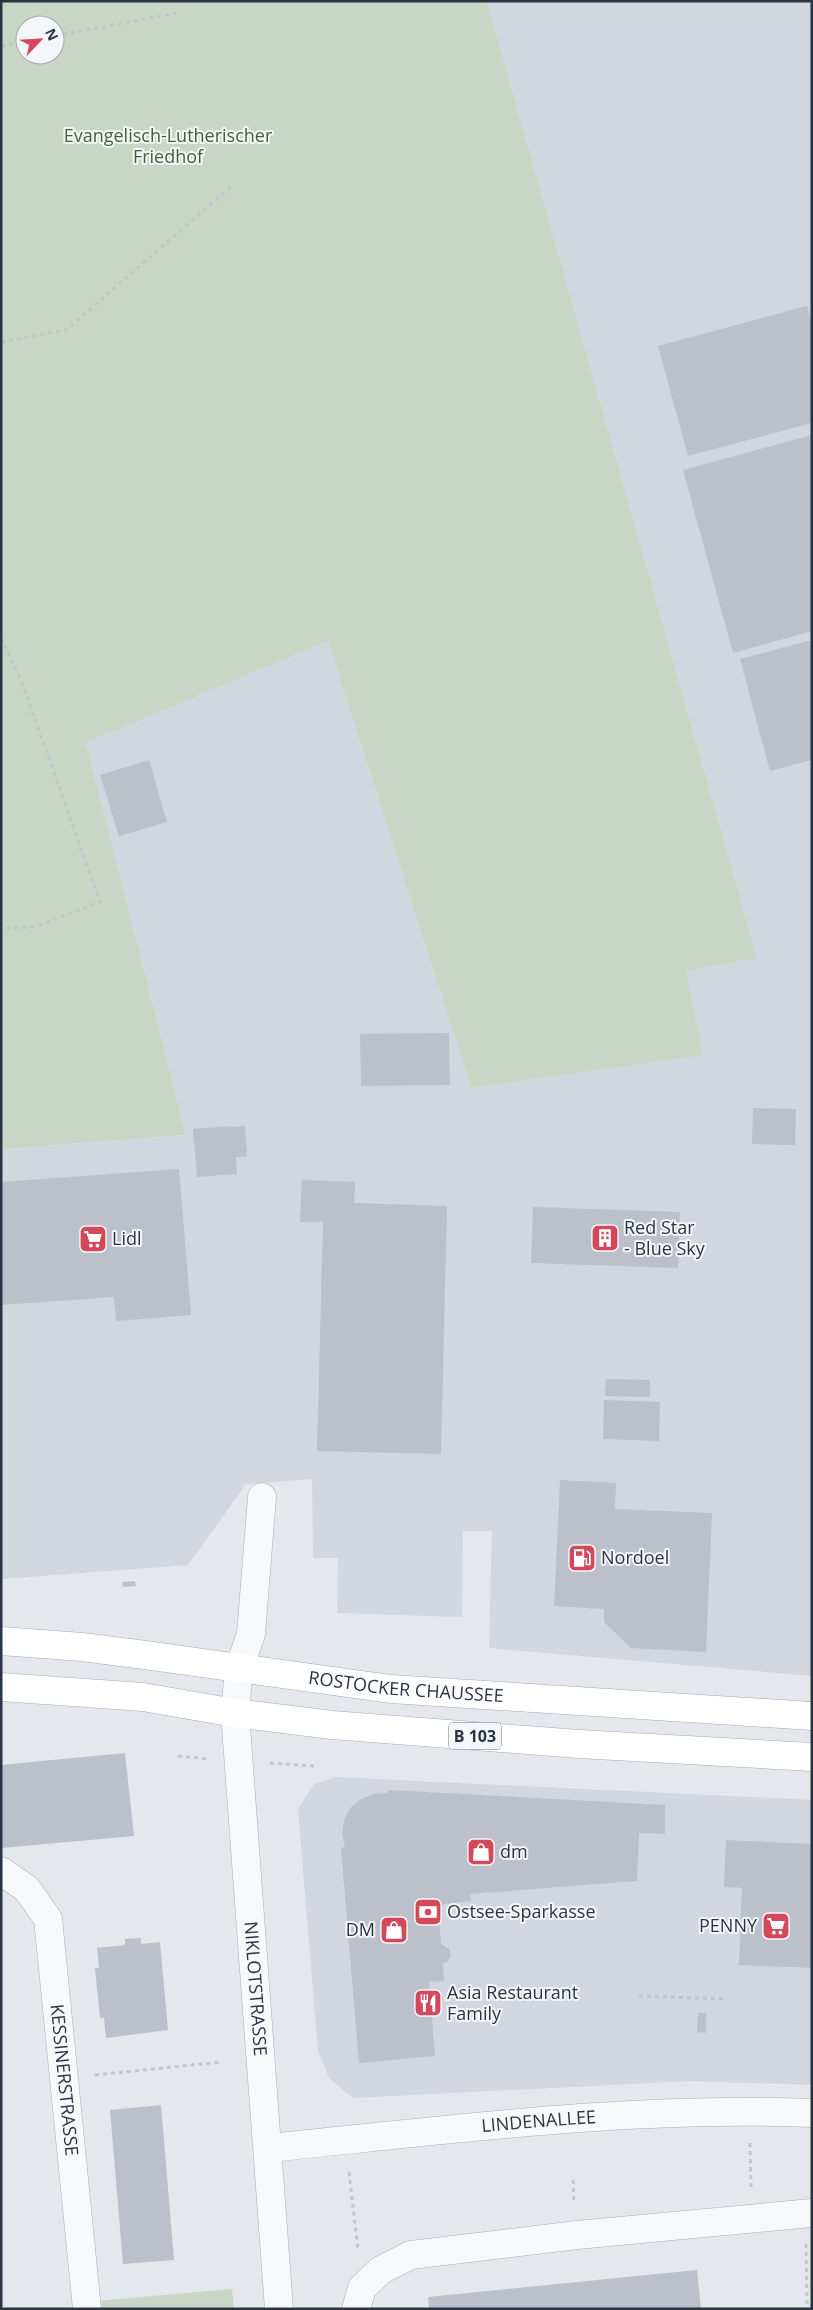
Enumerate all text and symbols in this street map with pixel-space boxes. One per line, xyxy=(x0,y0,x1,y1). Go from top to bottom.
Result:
north arrow xyxy=(15,15,65,65)
text: N xyxy=(41,25,63,43)
park label: Evangelisch-Lutherischer Friedhof xyxy=(64,123,273,168)
place label: Red Star - Blue Sky xyxy=(624,1215,706,1260)
building icon: Red Star - Blue Sky xyxy=(590,1223,620,1253)
supermarket icon: Lidl xyxy=(78,1224,108,1254)
place label: Lidl xyxy=(112,1226,142,1250)
fuel station icon: Nordoel xyxy=(567,1543,597,1573)
place label: Nordoel xyxy=(601,1545,669,1569)
street label: ROSTOCKER CHAUSSEE xyxy=(307,1665,505,1707)
road number: B 103 xyxy=(449,1722,501,1750)
shop icon: dm xyxy=(466,1837,496,1867)
place label: dm xyxy=(500,1839,528,1863)
bank icon: Ostsee-Sparkasse xyxy=(413,1897,443,1927)
place label: Ostsee-Sparkasse xyxy=(447,1899,596,1923)
supermarket icon: PENNY xyxy=(761,1911,791,1941)
place label: PENNY xyxy=(699,1913,758,1937)
shop icon: DM xyxy=(379,1915,409,1945)
place label: DM xyxy=(346,1917,375,1941)
street label: NIKLOTSTRASSE xyxy=(239,1920,273,2057)
place label: Asia Restaurant Family xyxy=(447,1980,578,2025)
restaurant icon: Asia Restaurant Family xyxy=(413,1988,443,2018)
street label: KESSINERSTRASSE xyxy=(46,2003,85,2157)
street label: LINDENALLEE xyxy=(480,2104,597,2137)

